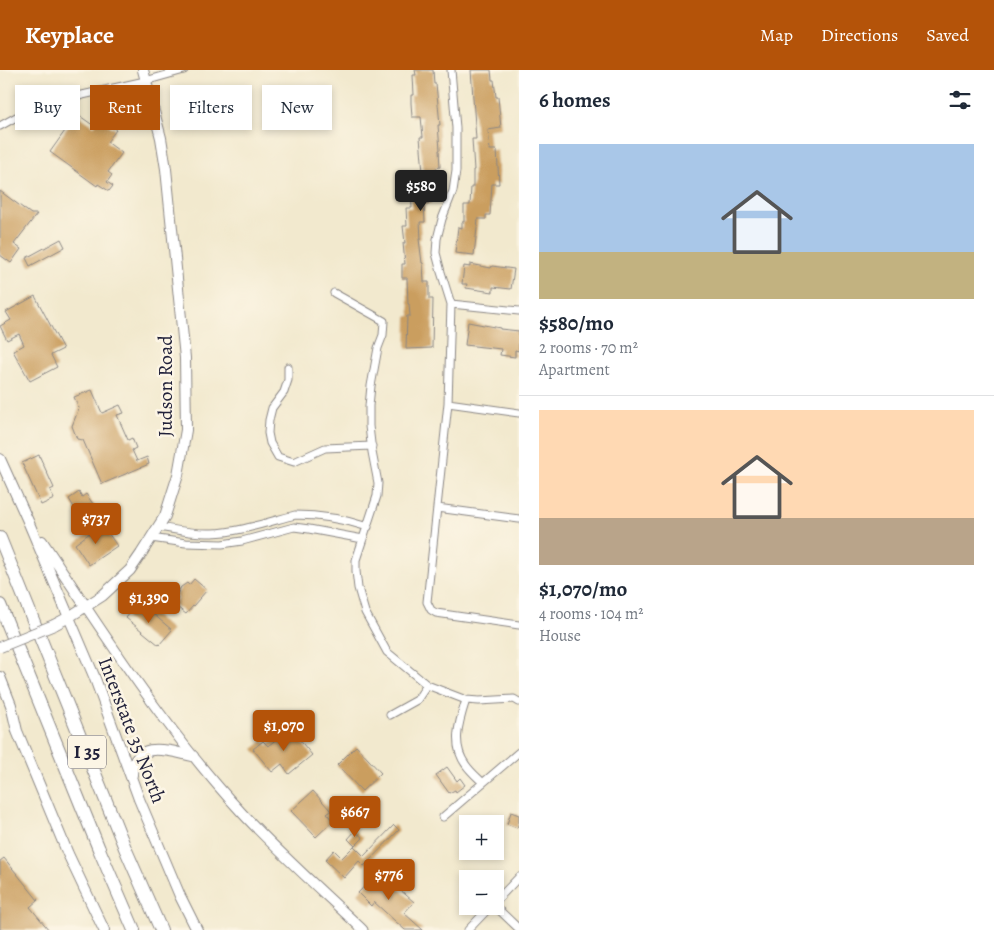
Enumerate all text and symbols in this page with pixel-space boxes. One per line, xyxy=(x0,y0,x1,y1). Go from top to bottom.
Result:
text: Keyplace xyxy=(25,19,114,51)
text: Map xyxy=(760,23,793,47)
text: Directions xyxy=(821,23,898,47)
text: Saved xyxy=(926,23,969,47)
chip: Buy xyxy=(15,85,80,130)
chip: Rent xyxy=(90,85,160,130)
chip: Filters xyxy=(170,85,252,130)
chip: New xyxy=(262,85,332,130)
text: 6 homes xyxy=(539,86,611,114)
icon: filters xyxy=(946,86,974,114)
pin: $580 xyxy=(391,170,451,212)
text: $580 xyxy=(406,175,436,197)
icon: home xyxy=(712,177,802,267)
text: $580/mo xyxy=(539,309,614,337)
street label: Judson Road xyxy=(152,335,179,437)
text: 2 rooms · 70 m² xyxy=(539,337,638,359)
text: Apartment xyxy=(539,359,610,381)
icon: home xyxy=(712,442,802,532)
pin: $737 xyxy=(66,502,126,545)
text: $737 xyxy=(82,508,110,530)
text: $1,070/mo xyxy=(539,575,627,603)
pin: $1,390 xyxy=(108,582,190,624)
text: $1,390 xyxy=(129,587,169,609)
text: 4 rooms · 104 m² xyxy=(539,603,644,625)
text: House xyxy=(539,625,581,647)
street label: Interstate 35 North xyxy=(92,653,172,807)
pin: $1,070 xyxy=(243,710,325,752)
text: $1,070 xyxy=(264,715,304,737)
road number: I 35 xyxy=(68,736,106,769)
pin: $667 xyxy=(325,796,385,838)
text: $667 xyxy=(340,801,370,823)
map controls xyxy=(459,815,504,915)
button: + xyxy=(459,815,504,860)
pin: $776 xyxy=(359,858,419,901)
text: $776 xyxy=(375,864,403,886)
button: − xyxy=(459,870,504,915)

